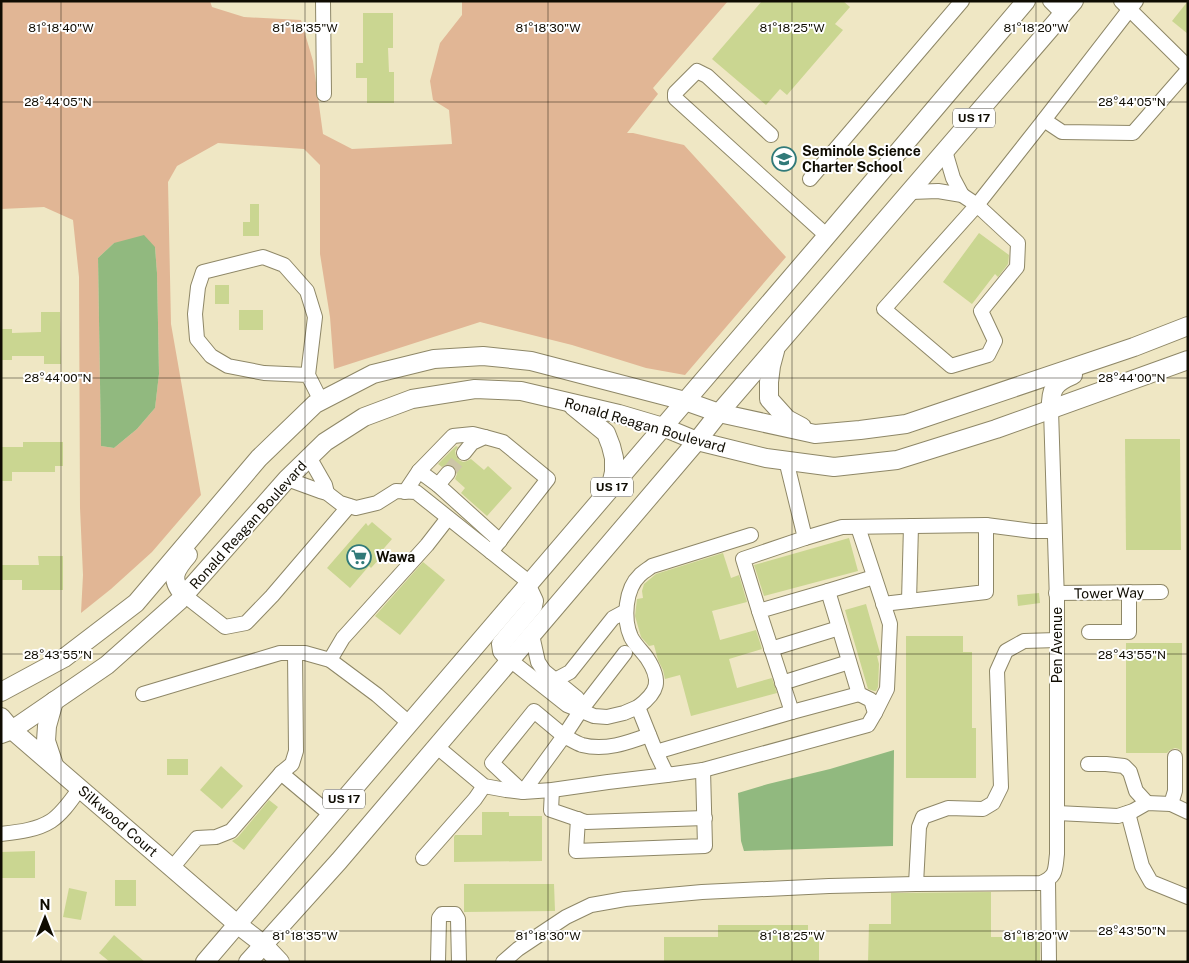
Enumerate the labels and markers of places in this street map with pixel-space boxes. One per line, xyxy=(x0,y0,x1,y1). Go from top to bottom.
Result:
place label: Seminole Science Charter School xyxy=(802,143,921,175)
school or university icon: Seminole Science Charter School xyxy=(771,146,797,172)
supermarket icon: Wawa xyxy=(346,544,372,570)
place label: Wawa xyxy=(376,549,415,565)

